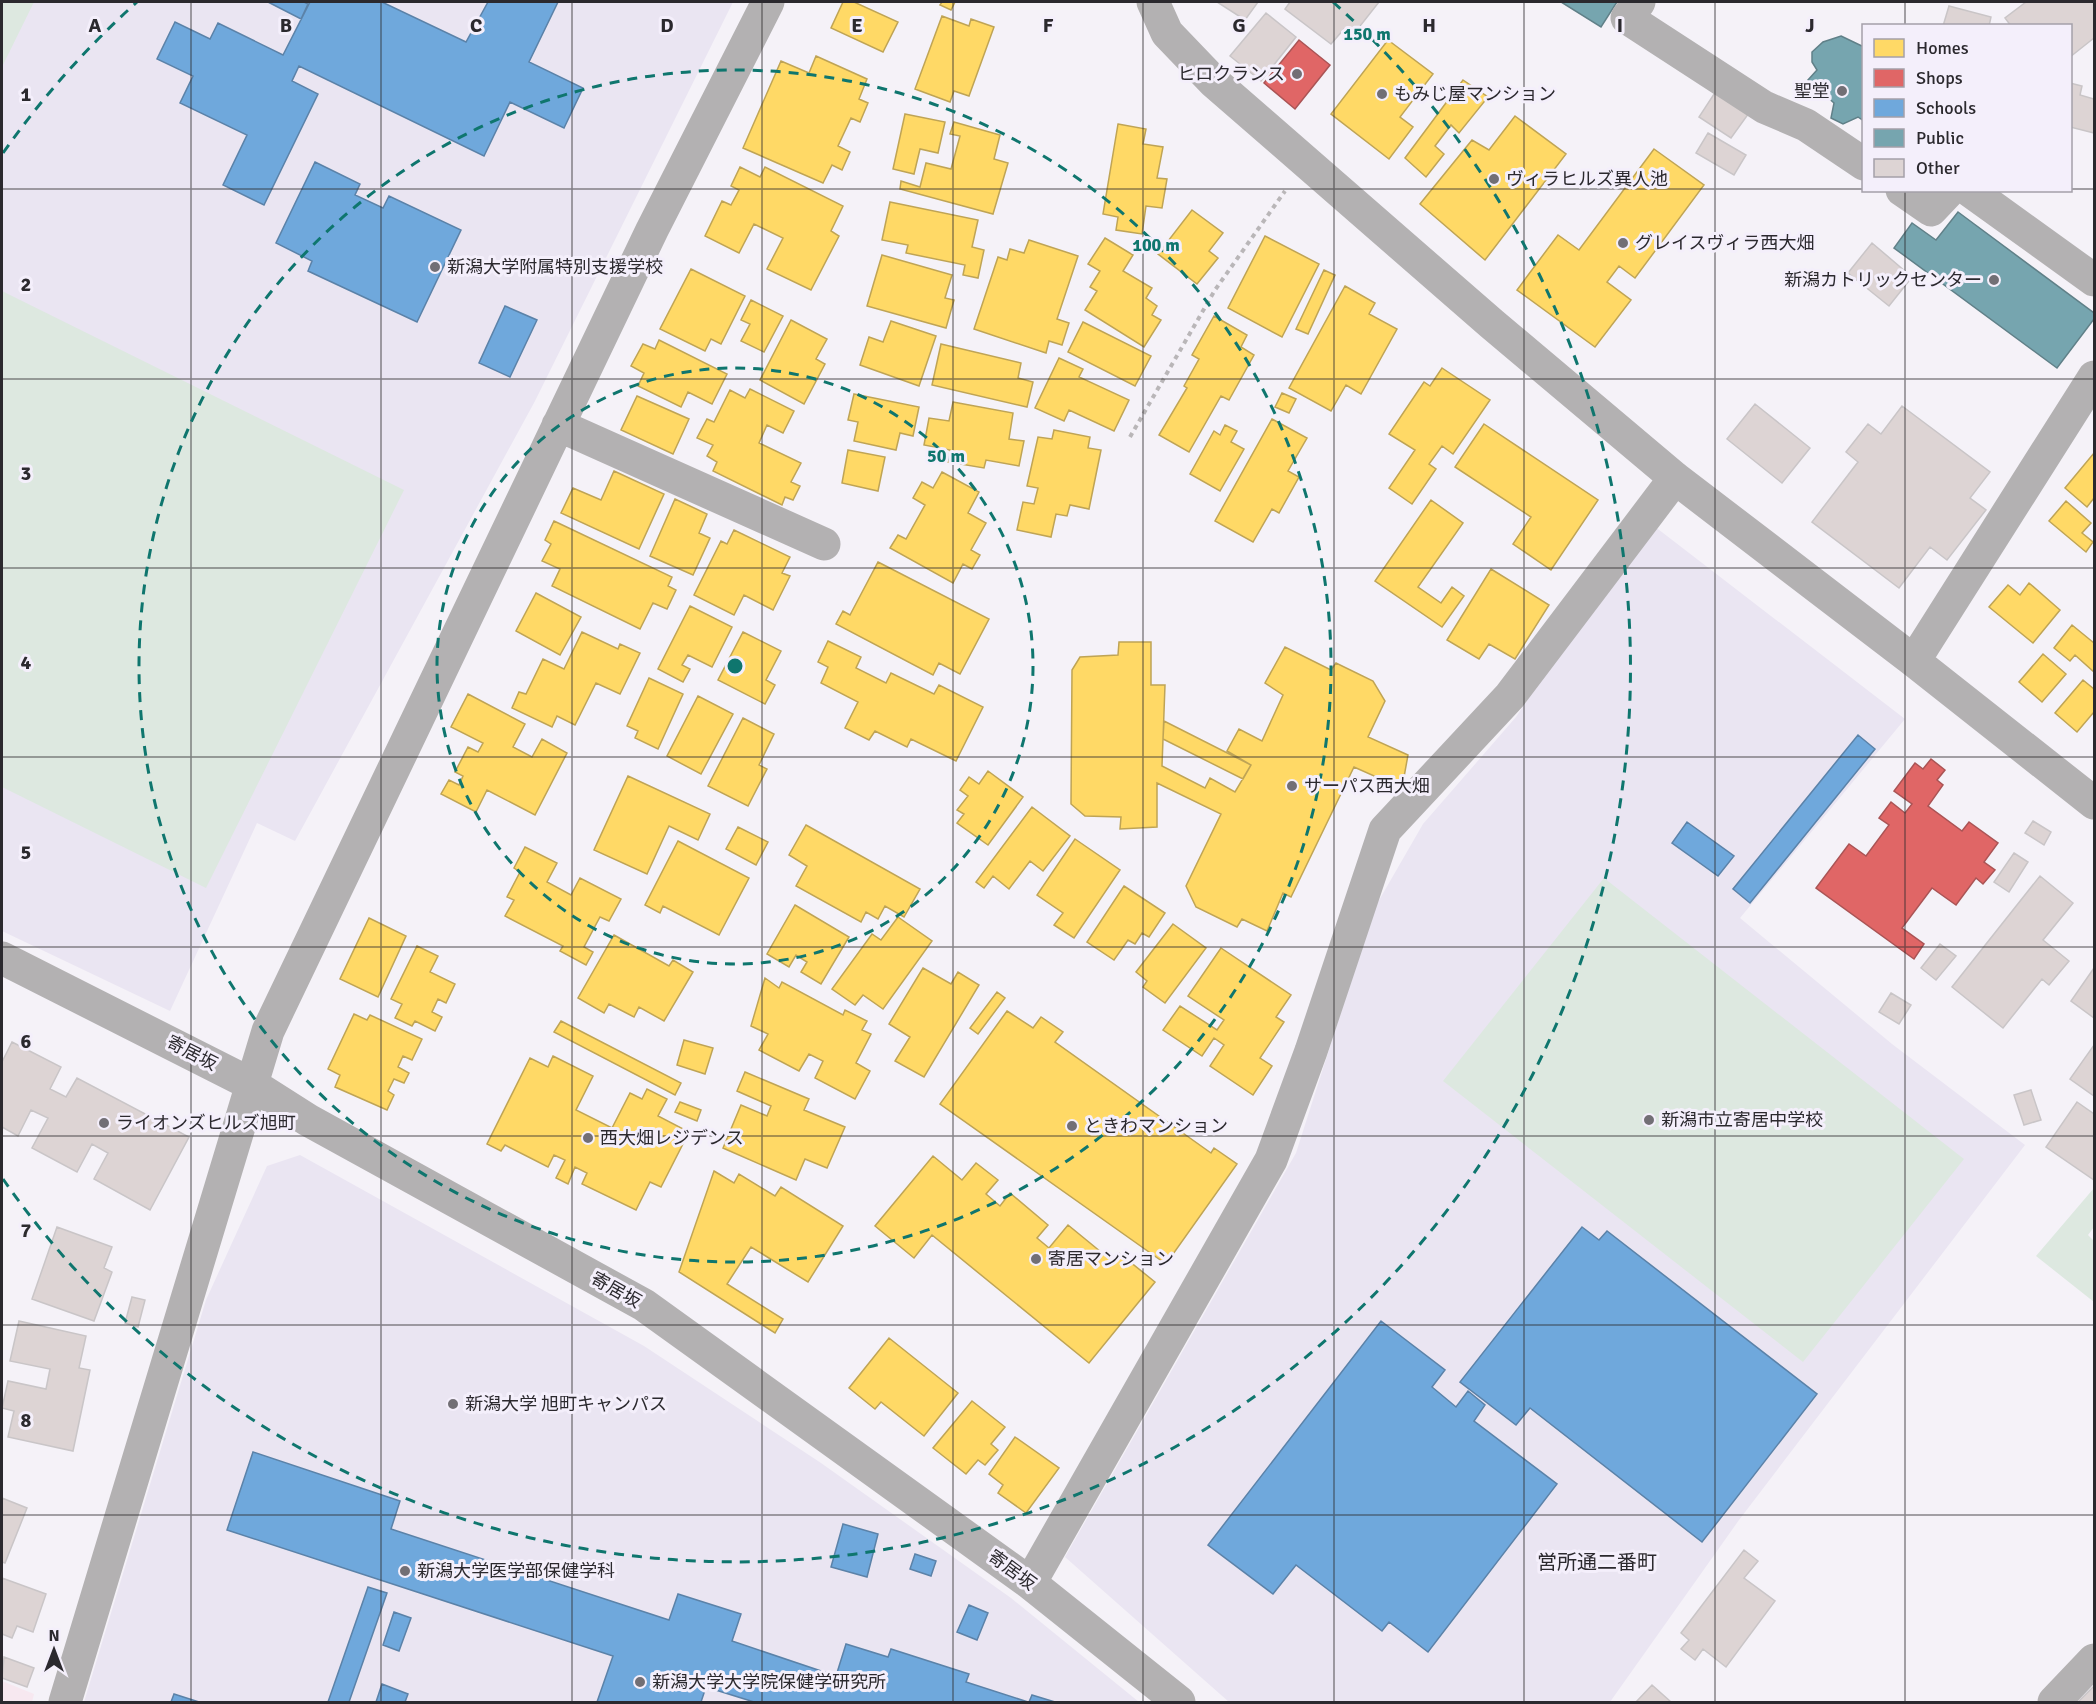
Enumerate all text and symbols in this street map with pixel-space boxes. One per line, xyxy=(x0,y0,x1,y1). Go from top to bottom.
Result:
text: A xyxy=(89,13,102,38)
text: B xyxy=(280,13,292,38)
text: C xyxy=(470,13,482,38)
text: D xyxy=(660,13,674,38)
text: E xyxy=(851,13,863,38)
text: F xyxy=(1043,13,1054,38)
text: G xyxy=(1232,13,1246,38)
text: H xyxy=(1422,13,1436,38)
text: I xyxy=(1617,13,1623,38)
text: J xyxy=(1805,13,1815,38)
text: 150 m xyxy=(1343,23,1391,45)
legend xyxy=(1862,24,2072,192)
text: Homes xyxy=(1916,37,1969,59)
place label: ヒロクランス xyxy=(1177,63,1285,85)
marker: ヒロクランス xyxy=(1290,67,1304,81)
text: Shops xyxy=(1916,67,1963,89)
place label: 聖堂 xyxy=(1794,80,1830,102)
text: 1 xyxy=(21,82,32,107)
place label: もみじ屋マンション xyxy=(1394,83,1556,105)
marker: 聖堂 xyxy=(1835,84,1849,98)
marker: もみじ屋マンション xyxy=(1375,87,1389,101)
text: Schools xyxy=(1916,97,1976,119)
text: Public xyxy=(1916,127,1964,149)
text: Other xyxy=(1916,157,1960,179)
place label: ヴィラヒルズ異人池 xyxy=(1506,168,1668,190)
marker: ヴィラヒルズ異人池 xyxy=(1487,172,1501,186)
place label: グレイスヴィラ西大畑 xyxy=(1635,232,1814,254)
text: 100 m xyxy=(1132,234,1180,256)
marker: グレイスヴィラ西大畑 xyxy=(1616,236,1630,250)
place label: 新潟大学附属特別支援学校 xyxy=(447,256,663,278)
marker: 新潟大学附属特別支援学校 xyxy=(428,260,442,274)
place label: 新潟カトリックセンター xyxy=(1784,269,1982,291)
text: 2 xyxy=(21,272,31,297)
marker: 新潟カトリックセンター xyxy=(1987,273,2001,287)
text: 50 m xyxy=(927,445,965,467)
text: 3 xyxy=(21,461,31,486)
text: 4 xyxy=(21,650,32,675)
centre of rings xyxy=(725,656,745,676)
place label: サーパス西大畑 xyxy=(1304,775,1430,797)
marker: サーパス西大畑 xyxy=(1285,779,1299,793)
text: 5 xyxy=(21,840,31,865)
text: 6 xyxy=(21,1029,32,1054)
street label: 寄居坂 xyxy=(163,1031,221,1075)
place label: 新潟市立寄居中学校 xyxy=(1661,1109,1823,1131)
place label: ライオンズヒルズ旭町 xyxy=(116,1112,296,1134)
marker: 新潟市立寄居中学校 xyxy=(1642,1113,1656,1127)
place label: ときわマンション xyxy=(1084,1115,1228,1137)
marker: ライオンズヒルズ旭町 xyxy=(97,1116,111,1130)
marker: ときわマンション xyxy=(1065,1119,1079,1133)
place label: 西大畑レジデンス xyxy=(600,1127,744,1149)
marker: 西大畑レジデンス xyxy=(581,1131,595,1145)
text: 7 xyxy=(21,1218,32,1243)
place label: 寄居マンション xyxy=(1048,1248,1174,1270)
marker: 寄居マンション xyxy=(1029,1252,1043,1266)
street label: 寄居坂 xyxy=(587,1267,645,1313)
place label: 新潟大学 旭町キャンパス xyxy=(465,1393,667,1415)
marker: 新潟大学 旭町キャンパス xyxy=(446,1397,460,1411)
text: 8 xyxy=(21,1408,32,1433)
street label: 寄居坂 xyxy=(984,1545,1040,1595)
district label: 営所通二番町 xyxy=(1537,1550,1657,1575)
place label: 新潟大学医学部保健学科 xyxy=(417,1560,615,1582)
marker: 新潟大学医学部保健学科 xyxy=(398,1564,412,1578)
north arrow xyxy=(24,1620,84,1680)
text: N xyxy=(48,1626,60,1646)
place label: 新潟大学大学院保健学研究所 xyxy=(652,1671,886,1693)
marker: 新潟大学大学院保健学研究所 xyxy=(633,1675,647,1689)

